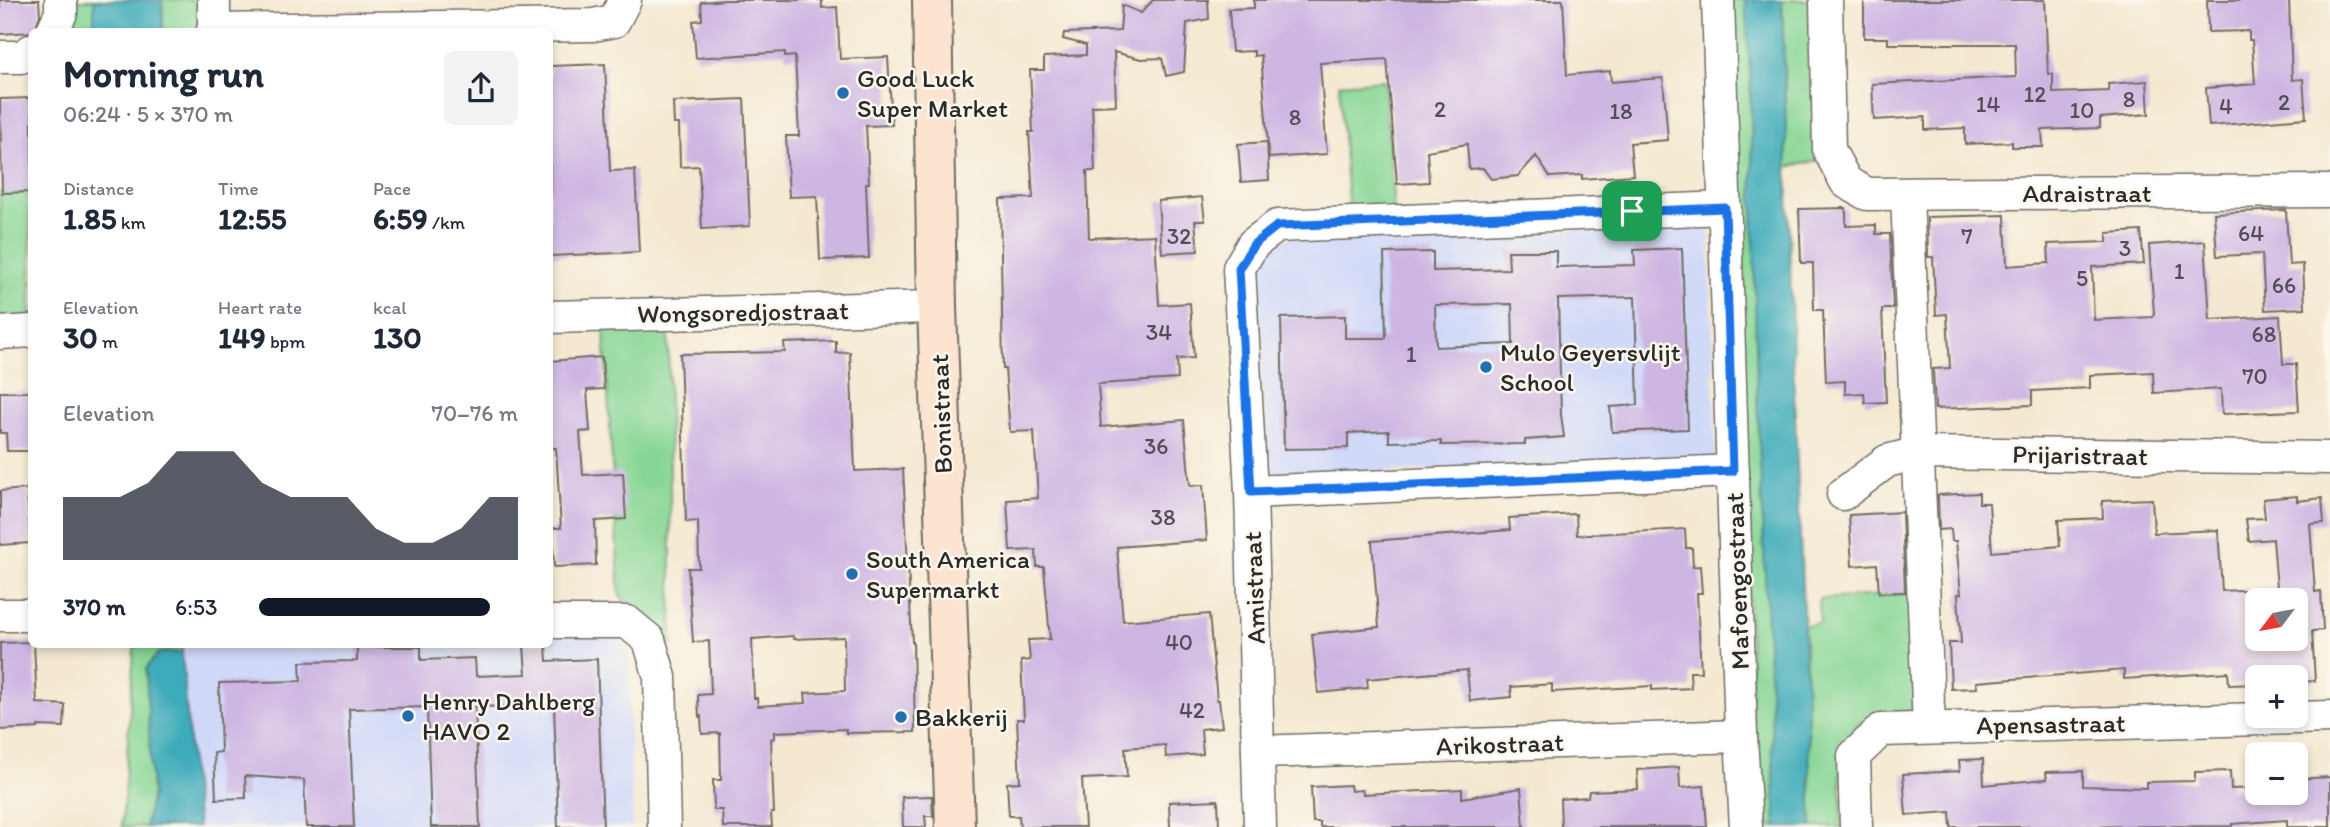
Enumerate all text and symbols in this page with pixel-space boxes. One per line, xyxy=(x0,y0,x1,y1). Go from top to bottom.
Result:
text: Morning run xyxy=(63,51,264,97)
button: share xyxy=(444,51,518,125)
place label: Good Luck Super Market xyxy=(857,62,1008,124)
house number: 12 xyxy=(2024,80,2046,108)
marker: Good Luck Super Market xyxy=(835,85,851,101)
house number: 8 xyxy=(2123,85,2135,113)
house number: 2 xyxy=(2278,88,2290,116)
house number: 14 xyxy=(1976,90,2000,118)
house number: 4 xyxy=(2219,92,2233,120)
house number: 2 xyxy=(1434,95,1446,123)
house number: 10 xyxy=(2070,96,2094,124)
house number: 18 xyxy=(1609,97,1633,125)
text: 06:24 · 5 × 370 m xyxy=(63,100,233,128)
house number: 8 xyxy=(1289,103,1301,131)
text: Distance xyxy=(63,177,134,200)
text: Time xyxy=(218,177,259,200)
text: Pace xyxy=(373,177,411,200)
street label: Adraistraat xyxy=(2022,177,2152,209)
pin xyxy=(1602,181,1662,241)
icon: arrive xyxy=(1613,192,1651,230)
text: 1.85 xyxy=(63,200,117,237)
text: 12:55 xyxy=(218,200,287,237)
text: 6:59 xyxy=(373,200,428,237)
text: km xyxy=(117,211,146,234)
text: /km xyxy=(428,211,465,234)
house number: 64 xyxy=(2238,219,2264,247)
house number: 32 xyxy=(1167,222,1191,250)
house number: 7 xyxy=(1961,222,1973,250)
house number: 3 xyxy=(2119,234,2131,262)
house number: 1 xyxy=(2174,257,2185,285)
house number: 5 xyxy=(2076,264,2088,292)
house number: 66 xyxy=(2272,271,2296,299)
street label: Wongsoredjostraat xyxy=(637,294,849,330)
text: Elevation xyxy=(63,296,139,319)
text: Heart rate xyxy=(218,296,302,319)
text: kcal xyxy=(373,296,407,319)
house number: 34 xyxy=(1146,318,1172,346)
text: 30 xyxy=(63,319,98,356)
text: 149 xyxy=(218,319,266,356)
text: 130 xyxy=(373,319,422,356)
house number: 68 xyxy=(2252,320,2276,348)
text: m xyxy=(98,330,118,353)
text: bpm xyxy=(266,330,305,353)
place label: Mulo Geyersvlijt School xyxy=(1500,336,1681,398)
house number: 1 xyxy=(1406,340,1417,368)
street label: Bonistraat xyxy=(923,353,959,474)
marker: Mulo Geyersvlijt School xyxy=(1478,359,1494,375)
house number: 70 xyxy=(2242,362,2268,390)
text: Elevation xyxy=(63,399,154,427)
text: 70–76 m xyxy=(431,399,518,427)
house number: 36 xyxy=(1144,432,1168,460)
street label: Prijaristraat xyxy=(2012,438,2148,472)
street label: Mafoengostraat xyxy=(1718,492,1756,670)
house number: 38 xyxy=(1150,503,1176,531)
street label: Amistraat xyxy=(1236,531,1272,645)
place label: South America Supermarkt xyxy=(866,543,1030,605)
marker: South America Supermarkt xyxy=(844,566,860,582)
north arrow xyxy=(2245,588,2308,651)
map controls xyxy=(2245,588,2308,805)
text: 370 m xyxy=(63,593,126,621)
text: 6:53 xyxy=(175,593,217,621)
house number: 40 xyxy=(1165,628,1193,656)
button: + xyxy=(2245,665,2308,728)
place label: Henry Dahlberg HAVO 2 xyxy=(422,685,596,747)
house number: 42 xyxy=(1179,696,1205,724)
place label: Bakkerij xyxy=(915,701,1008,733)
street label: Apensastraat xyxy=(1976,707,2126,741)
marker: Henry Dahlberg HAVO 2 xyxy=(400,708,416,724)
marker: Bakkerij xyxy=(893,709,909,725)
street label: Arikostraat xyxy=(1435,726,1565,762)
button: − xyxy=(2245,742,2308,805)

